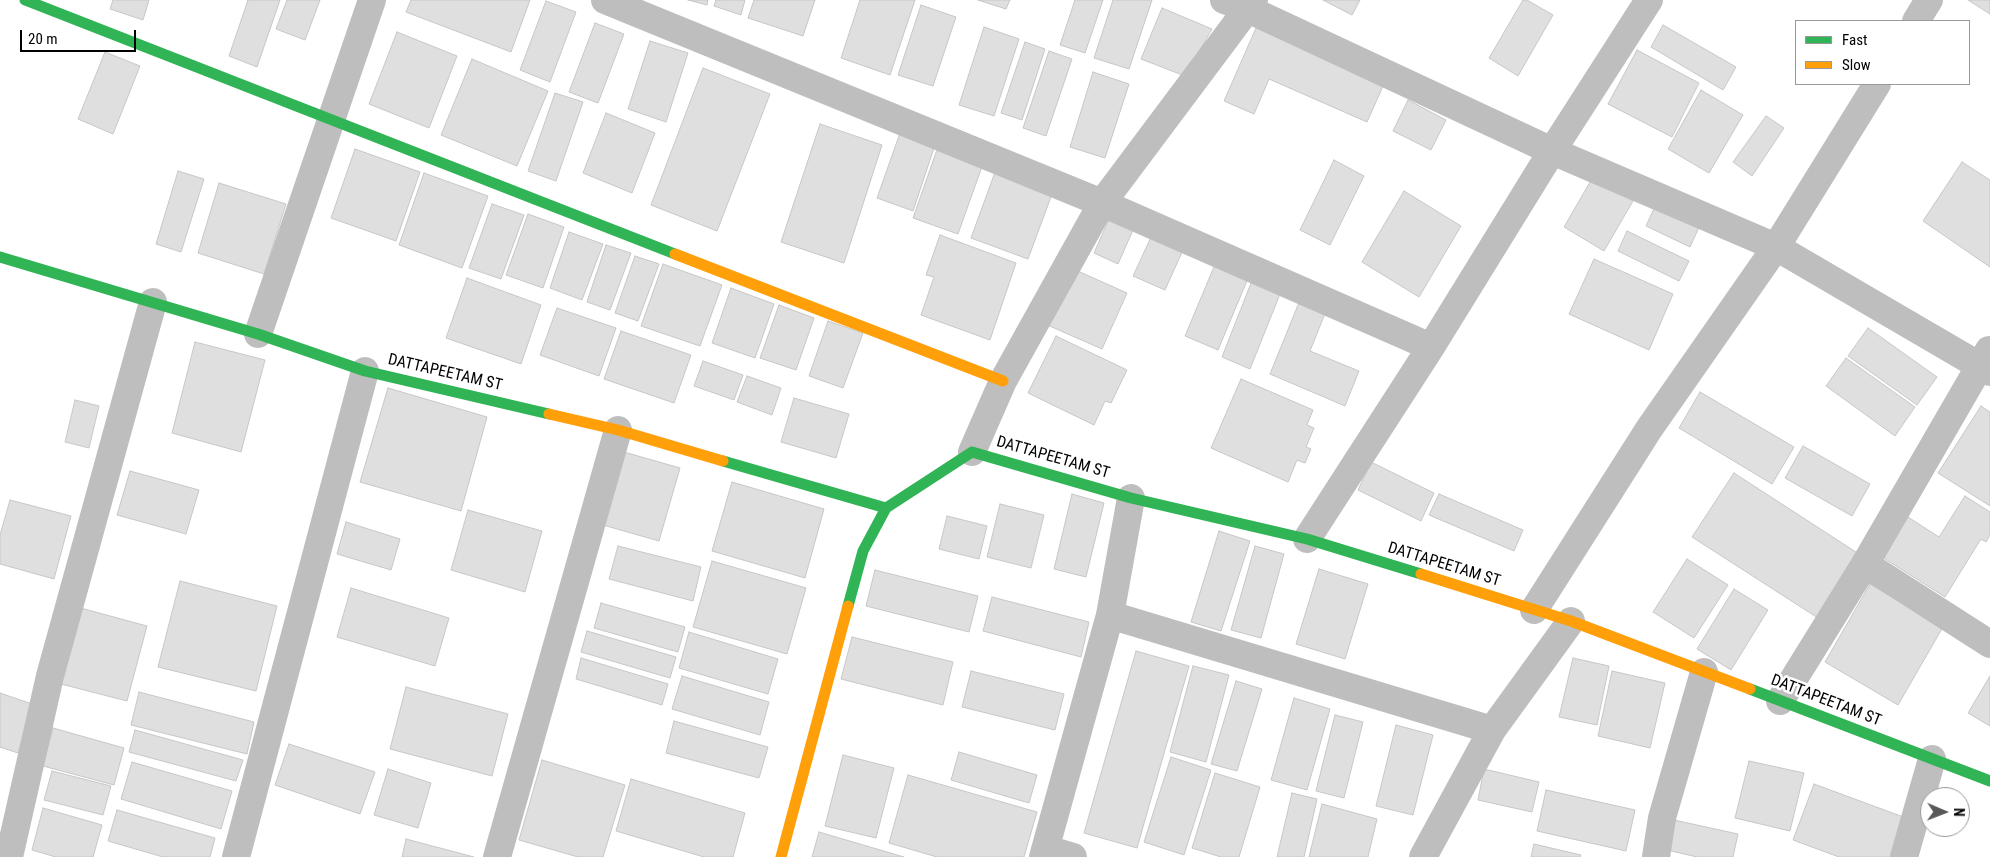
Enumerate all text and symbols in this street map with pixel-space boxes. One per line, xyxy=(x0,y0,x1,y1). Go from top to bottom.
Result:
scale bar xyxy=(22,20,139,52)
legend xyxy=(1795,20,1970,85)
text: 20 m xyxy=(28,30,58,48)
text: Fast xyxy=(1842,31,1867,49)
text: Slow xyxy=(1842,56,1871,74)
street label: DATTAPEETAM ST xyxy=(386,351,504,395)
street label: DATTAPEETAM ST xyxy=(994,433,1112,483)
street label: DATTAPEETAM ST xyxy=(1385,539,1503,591)
street label: DATTAPEETAM ST xyxy=(1768,671,1884,731)
north arrow xyxy=(1920,787,1970,837)
text: N xyxy=(1951,808,1967,817)

